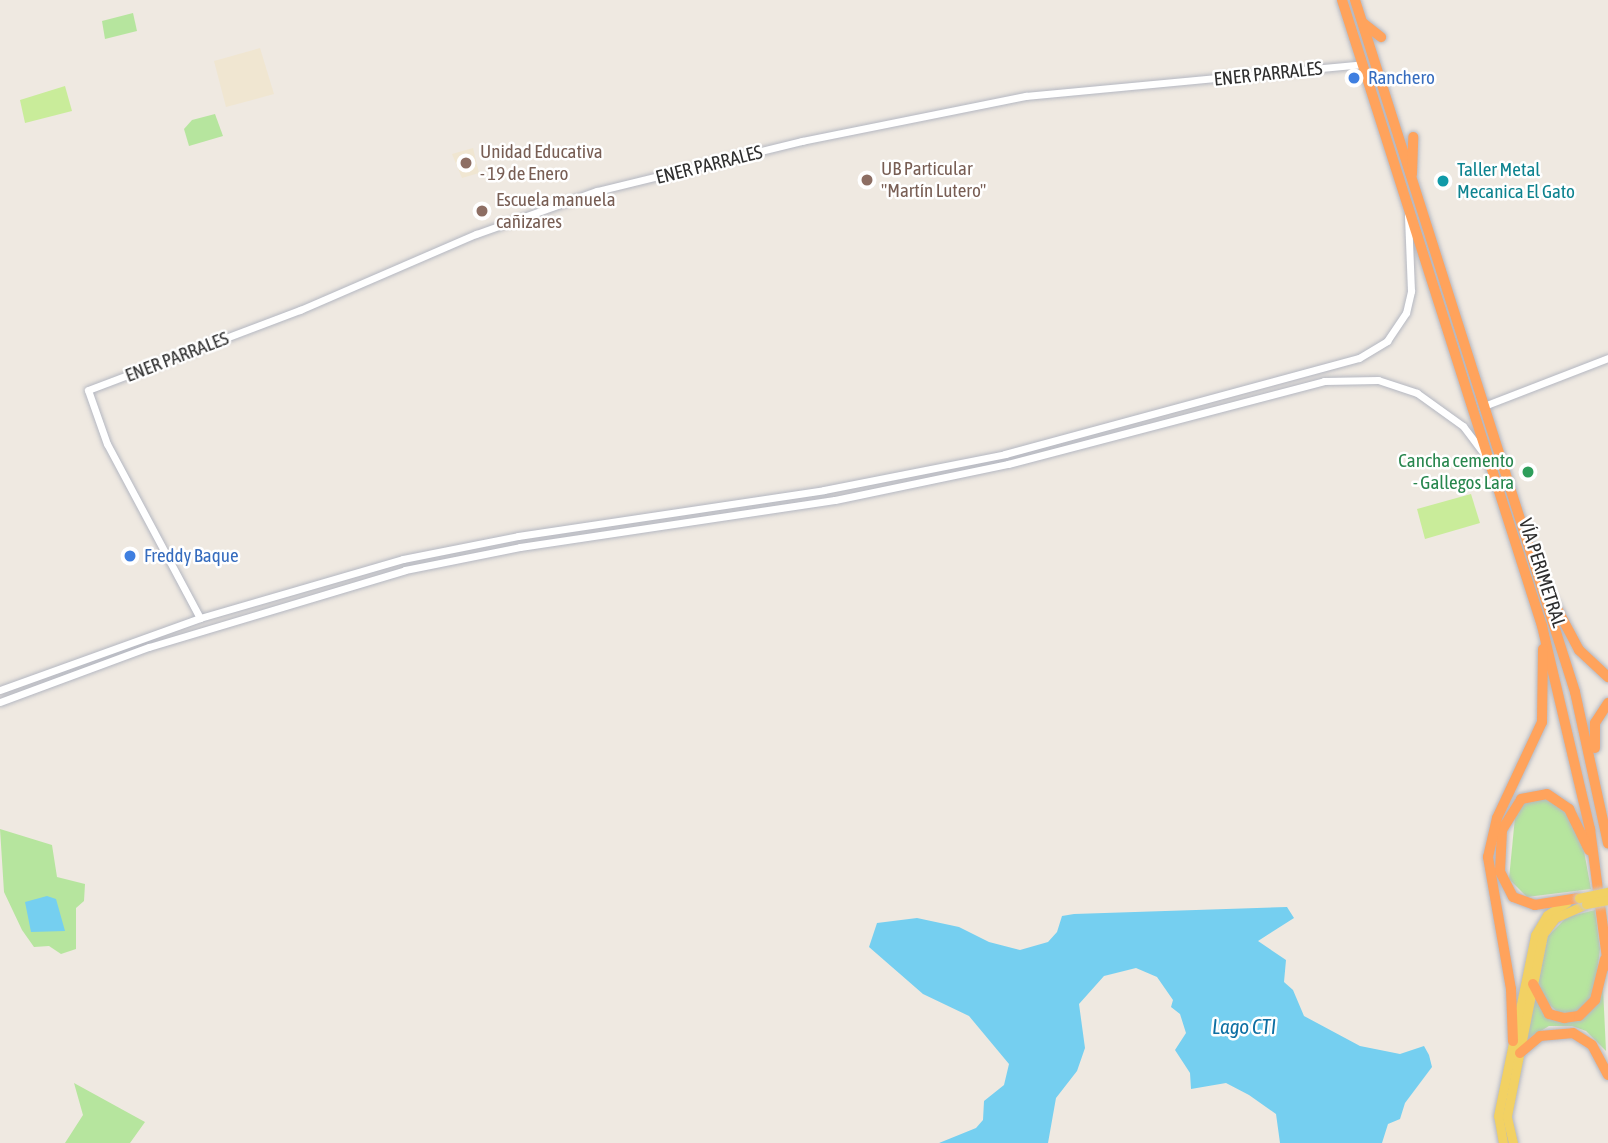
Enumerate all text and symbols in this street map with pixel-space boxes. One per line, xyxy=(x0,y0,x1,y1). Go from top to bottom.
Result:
street label: ENER PARRALES xyxy=(1213,57,1323,91)
place label: Ranchero xyxy=(1368,67,1435,89)
marker: Ranchero xyxy=(1346,70,1362,86)
place label: Unidad Educativa - 19 de Enero xyxy=(480,141,603,185)
street label: ENER PARRALES xyxy=(653,141,765,189)
marker: Unidad Educativa - 19 de Enero xyxy=(458,155,474,171)
place label: UB Particular "Martín Lutero" xyxy=(881,158,986,202)
place label: Taller Metal Mecanica El Gato xyxy=(1457,159,1575,203)
marker: UB Particular "Martín Lutero" xyxy=(859,172,875,188)
marker: Taller Metal Mecanica El Gato xyxy=(1435,173,1451,189)
place label: Escuela manuela cañizares xyxy=(496,189,616,233)
marker: Escuela manuela cañizares xyxy=(474,203,490,219)
street label: ENER PARRALES xyxy=(122,327,232,387)
place label: Cancha cemento - Gallegos Lara xyxy=(1398,450,1514,494)
marker: Cancha cemento - Gallegos Lara xyxy=(1520,464,1536,480)
street label: VÍA PERIMETRAL xyxy=(1514,516,1570,630)
place label: Freddy Baque xyxy=(144,545,239,567)
marker: Freddy Baque xyxy=(122,548,138,564)
water label: Lago CTI xyxy=(1212,1013,1276,1039)

